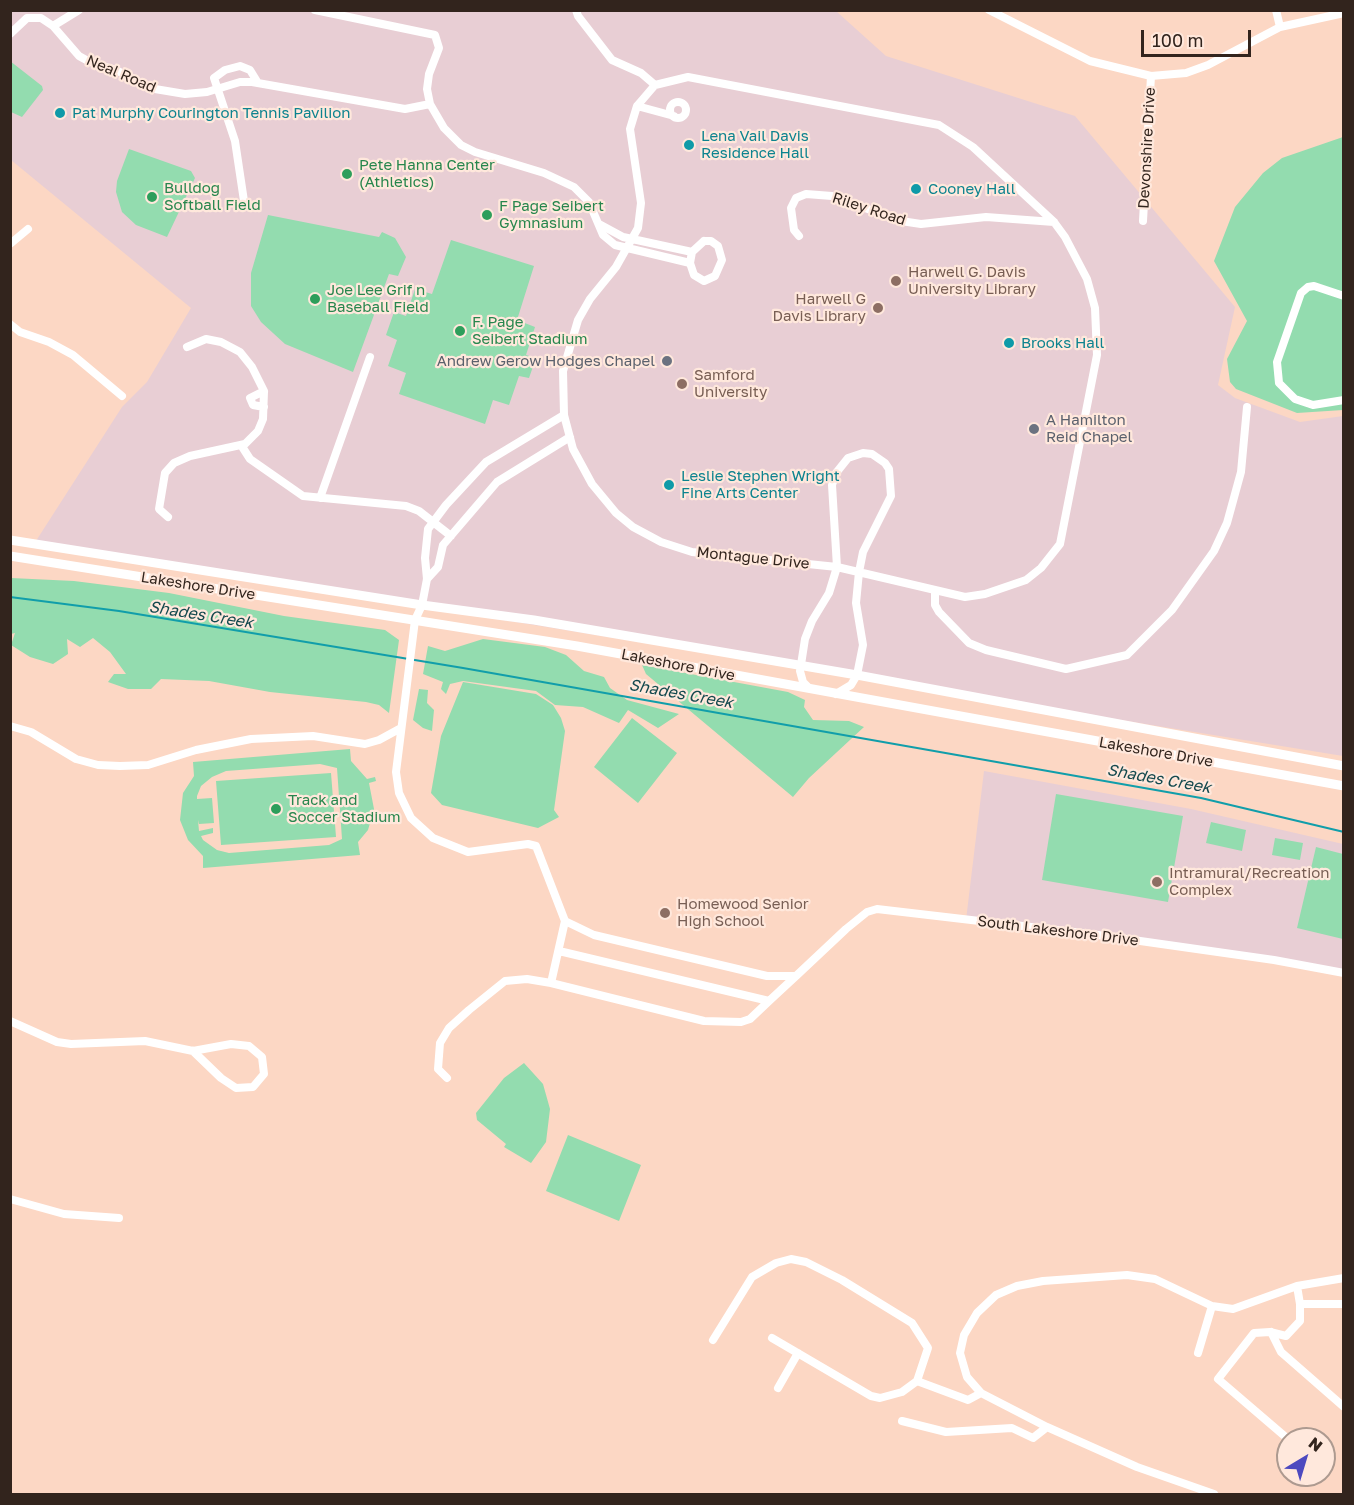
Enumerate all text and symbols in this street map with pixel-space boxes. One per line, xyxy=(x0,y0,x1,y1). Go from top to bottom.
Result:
scale bar xyxy=(1144,18,1254,56)
text: 100 m xyxy=(1152,29,1203,51)
street label: Neal Road xyxy=(83,51,159,97)
street label: Devonshire Drive xyxy=(1135,87,1159,209)
place label: Pat Murphy Courington Tennis Pavilion xyxy=(72,104,351,122)
marker: Pat Murphy Courington Tennis Pavilion xyxy=(53,106,67,120)
place label: Lena Vail Davis Residence Hall xyxy=(701,127,809,162)
marker: Lena Vail Davis Residence Hall xyxy=(682,138,696,152)
place label: Pete Hanna Center (Athletics) xyxy=(359,156,495,191)
marker: Pete Hanna Center (Athletics) xyxy=(340,167,354,181)
place label: Bulldog Softball Field xyxy=(164,179,261,214)
place label: Cooney Hall xyxy=(928,180,1015,198)
marker: Cooney Hall xyxy=(909,182,923,196)
street label: Riley Road xyxy=(830,189,908,229)
marker: Bulldog Softball Field xyxy=(145,190,159,204)
place label: F Page Seibert Gymnasium xyxy=(499,197,604,232)
marker: F Page Seibert Gymnasium xyxy=(480,208,494,222)
place label: Harwell G. Davis University Library xyxy=(908,263,1036,298)
marker: Harwell G. Davis University Library xyxy=(889,274,903,288)
place label: Joe Lee Grif n Baseball Field xyxy=(327,281,429,316)
place label: Harwell G Davis Library xyxy=(773,290,866,325)
marker: Joe Lee Grif n Baseball Field xyxy=(308,292,322,306)
marker: Harwell G Davis Library xyxy=(871,301,885,315)
place label: F. Page Seibert Stadium xyxy=(472,313,588,348)
marker: F. Page Seibert Stadium xyxy=(453,324,467,338)
place label: Brooks Hall xyxy=(1021,334,1104,352)
marker: Brooks Hall xyxy=(1002,336,1016,350)
place label: Andrew Gerow Hodges Chapel xyxy=(437,352,655,370)
marker: Andrew Gerow Hodges Chapel xyxy=(660,354,674,368)
place label: Samford University xyxy=(694,366,768,401)
marker: Samford University xyxy=(675,377,689,391)
place label: A Hamilton Reid Chapel xyxy=(1046,411,1132,446)
marker: A Hamilton Reid Chapel xyxy=(1027,422,1041,436)
place label: Leslie Stephen Wright Fine Arts Center xyxy=(681,467,840,502)
marker: Leslie Stephen Wright Fine Arts Center xyxy=(662,478,676,492)
street label: Montague Drive xyxy=(696,543,810,573)
street label: Lakeshore Drive xyxy=(140,568,256,604)
water label: Shades Creek xyxy=(148,597,254,633)
street label: Lakeshore Drive xyxy=(620,645,736,685)
water label: Shades Creek xyxy=(627,675,735,713)
street label: Lakeshore Drive xyxy=(1098,733,1214,771)
water label: Shades Creek xyxy=(1105,760,1213,798)
place label: Track and Soccer Stadium xyxy=(288,791,401,826)
marker: Track and Soccer Stadium xyxy=(269,802,283,816)
place label: Intramural/Recreation Complex xyxy=(1169,864,1329,899)
marker: Intramural/Recreation Complex xyxy=(1150,875,1164,889)
place label: Homewood Senior High School xyxy=(677,895,809,930)
marker: Homewood Senior High School xyxy=(658,906,672,920)
street label: South Lakeshore Drive xyxy=(976,912,1140,950)
north arrow xyxy=(1276,1427,1336,1487)
text: N xyxy=(1305,1433,1327,1456)

